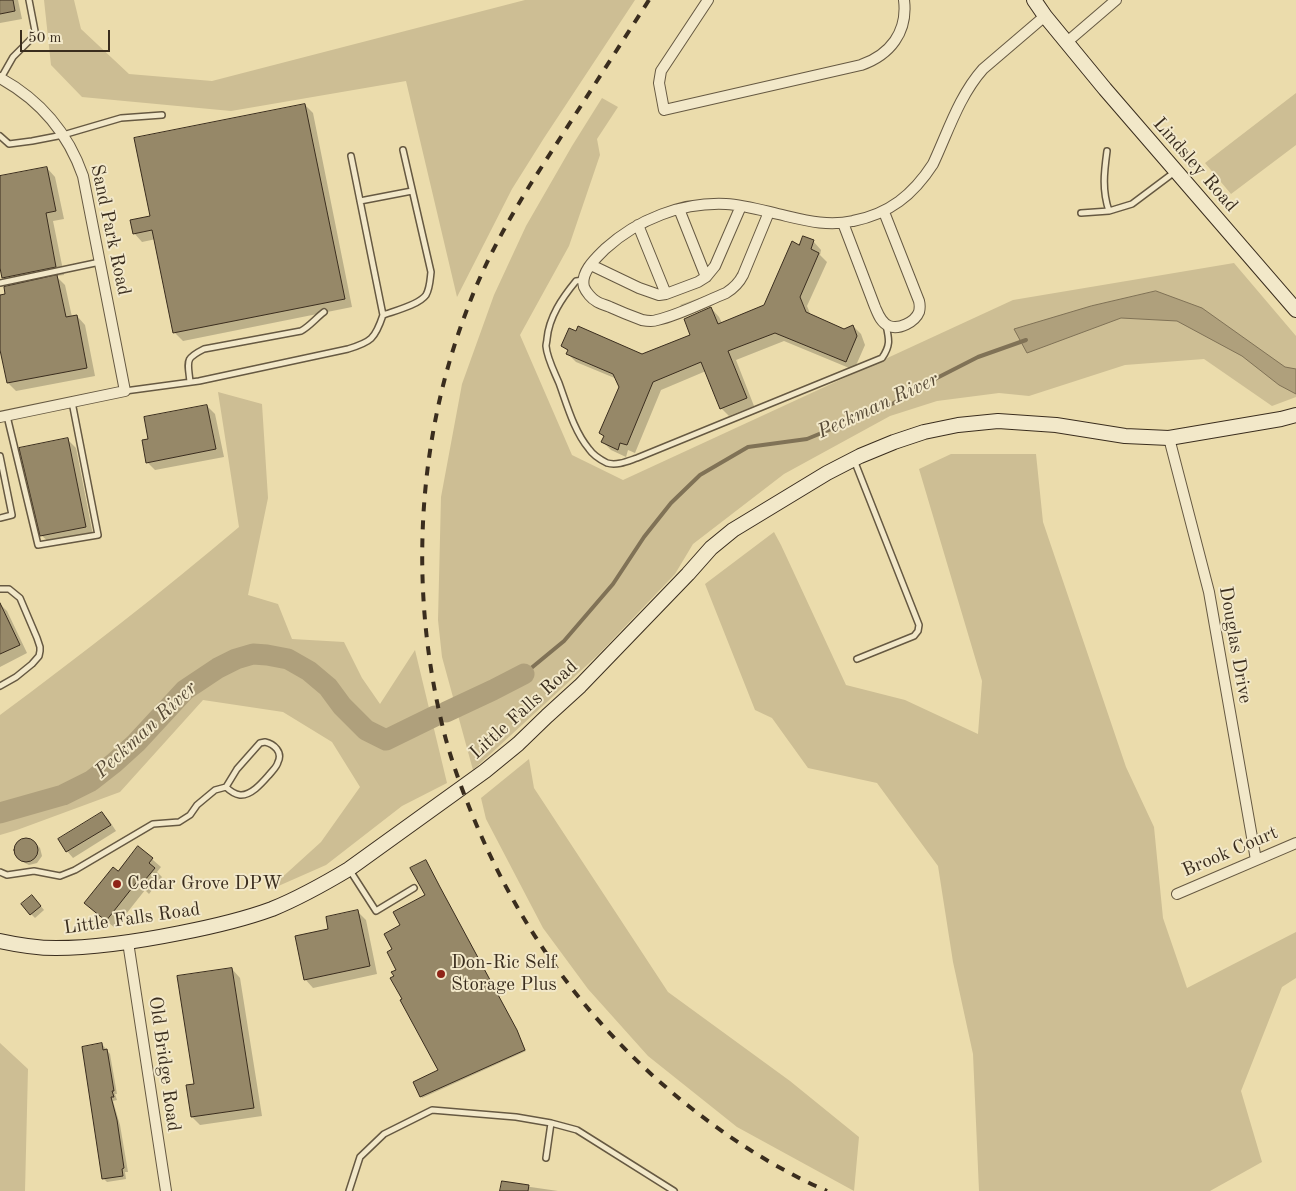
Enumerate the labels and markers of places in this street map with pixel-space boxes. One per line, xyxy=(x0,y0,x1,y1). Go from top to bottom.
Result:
place label: Cedar Grove DPW xyxy=(127,873,282,895)
marker: Cedar Grove DPW xyxy=(111,878,123,890)
place label: Don-Ric Self Storage Plus xyxy=(451,952,557,996)
marker: Don-Ric Self Storage Plus xyxy=(435,968,447,980)

